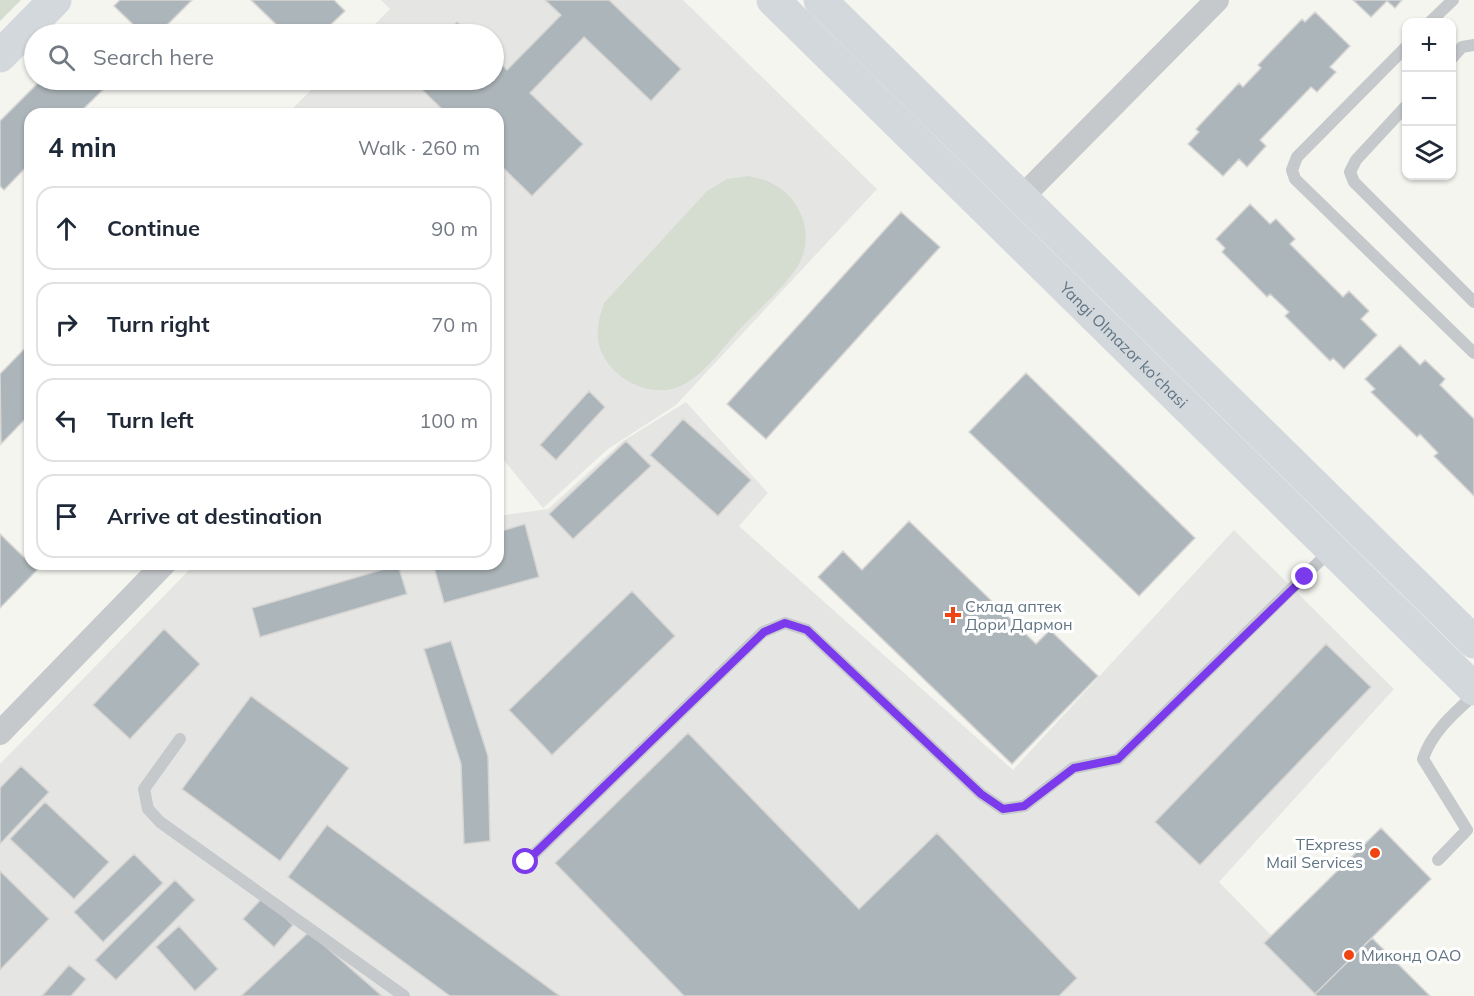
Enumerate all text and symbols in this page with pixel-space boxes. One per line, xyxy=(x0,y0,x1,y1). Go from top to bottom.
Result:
map controls xyxy=(1402,18,1456,180)
button: + xyxy=(1402,18,1456,72)
search box xyxy=(24,24,504,90)
icon: search xyxy=(45,41,78,74)
text: Search here xyxy=(93,43,214,71)
button: − xyxy=(1402,72,1456,126)
button: layers xyxy=(1402,126,1456,180)
text: 4 min xyxy=(48,131,117,164)
text: Walk · 260 m xyxy=(358,135,480,160)
icon: ahead xyxy=(50,212,83,245)
text: Continue xyxy=(107,214,200,242)
text: 90 m xyxy=(431,216,478,241)
street label: Yangi Olmazor ko'chasi xyxy=(1055,277,1192,412)
icon: right xyxy=(50,308,83,341)
text: Turn right xyxy=(107,310,210,338)
text: 70 m xyxy=(431,312,478,337)
icon: left xyxy=(50,404,83,437)
text: Turn left xyxy=(107,406,194,434)
text: 100 m xyxy=(419,408,478,433)
icon: arrive xyxy=(50,500,83,533)
text: Arrive at destination xyxy=(107,502,322,530)
route end xyxy=(1291,563,1317,589)
place label: Склад аптек Дори Дармон xyxy=(965,596,1073,634)
marker: Склад аптек Дори Дармон xyxy=(946,608,960,622)
place label: TExpress Mail Services xyxy=(1266,834,1363,872)
marker: TExpress Mail Services xyxy=(1368,846,1382,860)
route start xyxy=(512,848,538,874)
place label: Миконд ОАО xyxy=(1361,945,1461,965)
marker: Миконд ОАО xyxy=(1342,948,1356,962)

